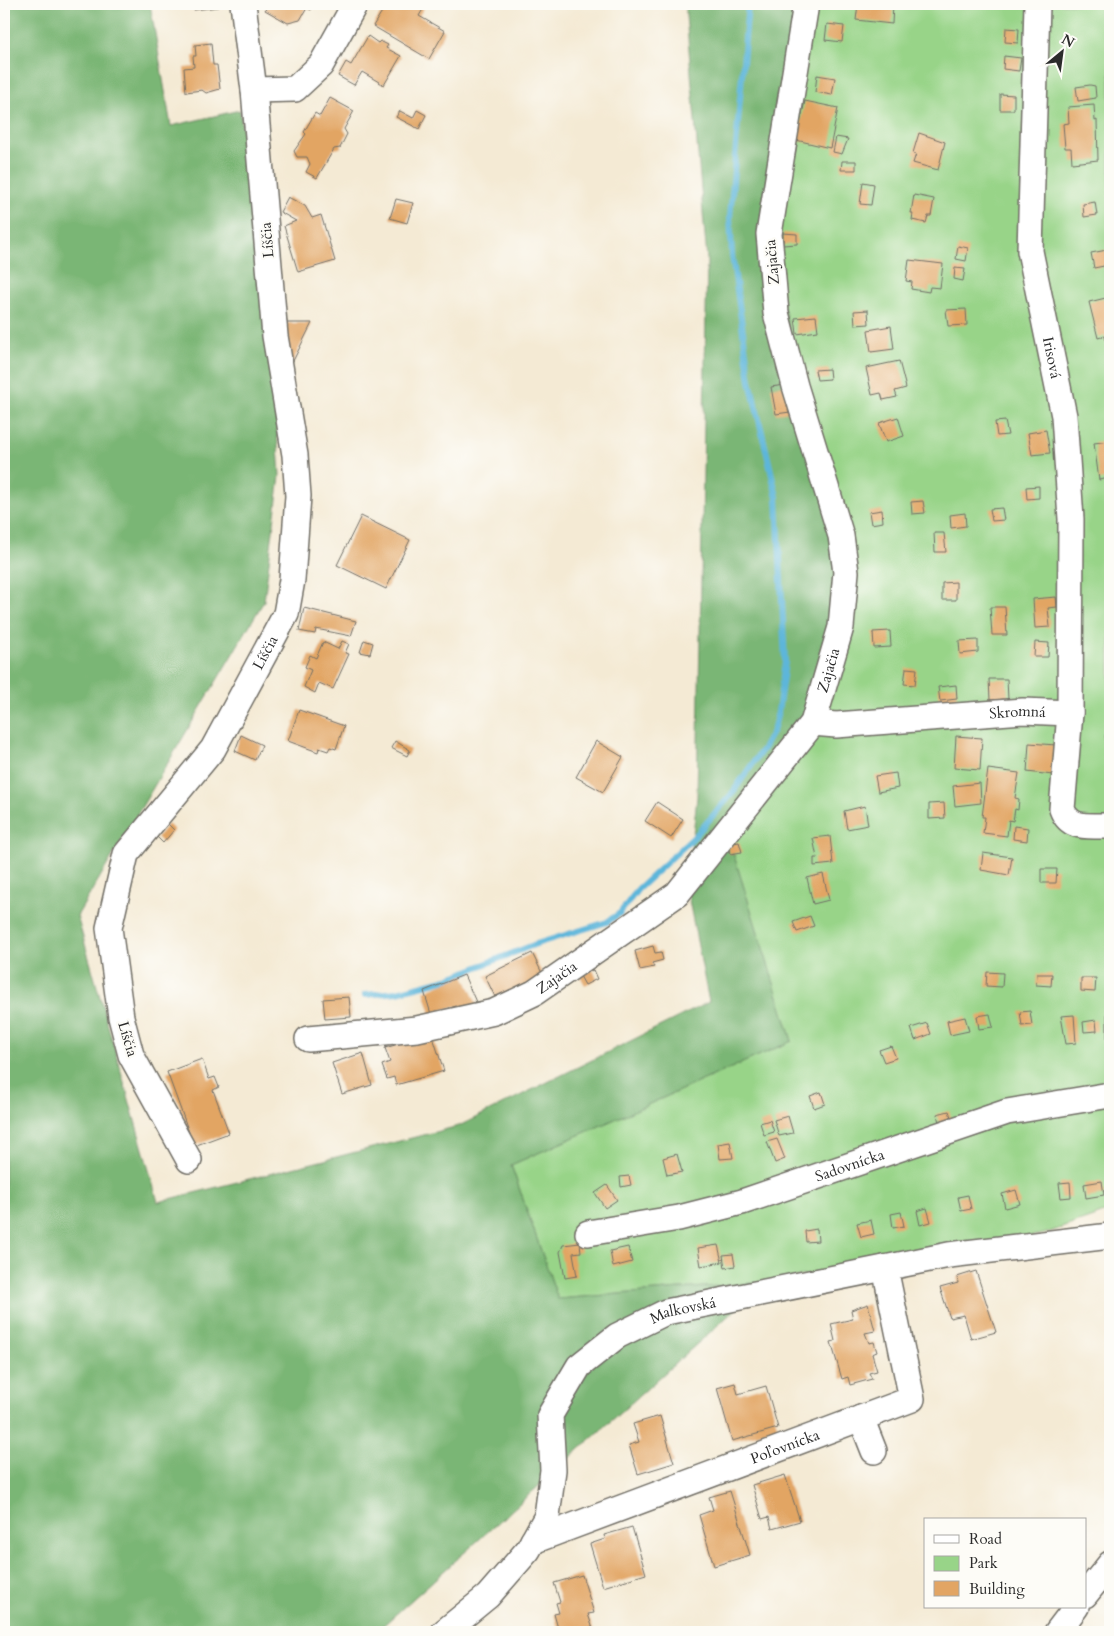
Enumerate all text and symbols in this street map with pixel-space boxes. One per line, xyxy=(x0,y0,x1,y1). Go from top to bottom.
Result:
north arrow xyxy=(1036,28,1086,78)
text: N xyxy=(1058,30,1078,52)
street label: Líščia xyxy=(255,221,279,259)
street label: Zajačia xyxy=(760,238,784,286)
street label: Irisová xyxy=(1038,335,1066,381)
street label: Líščia xyxy=(248,632,283,673)
street label: Zajačia xyxy=(812,645,845,695)
street label: Skromná xyxy=(988,701,1047,724)
street label: Zajačia xyxy=(532,956,581,999)
street label: Líščia xyxy=(113,1019,143,1060)
street label: Sadovnícka xyxy=(813,1144,887,1186)
street label: Malkovská xyxy=(646,1292,718,1328)
street label: Poľovnícka xyxy=(748,1424,823,1469)
legend xyxy=(924,1518,1086,1608)
text: Road xyxy=(969,1529,1002,1549)
text: Park xyxy=(969,1553,998,1573)
text: Building xyxy=(969,1579,1025,1599)

